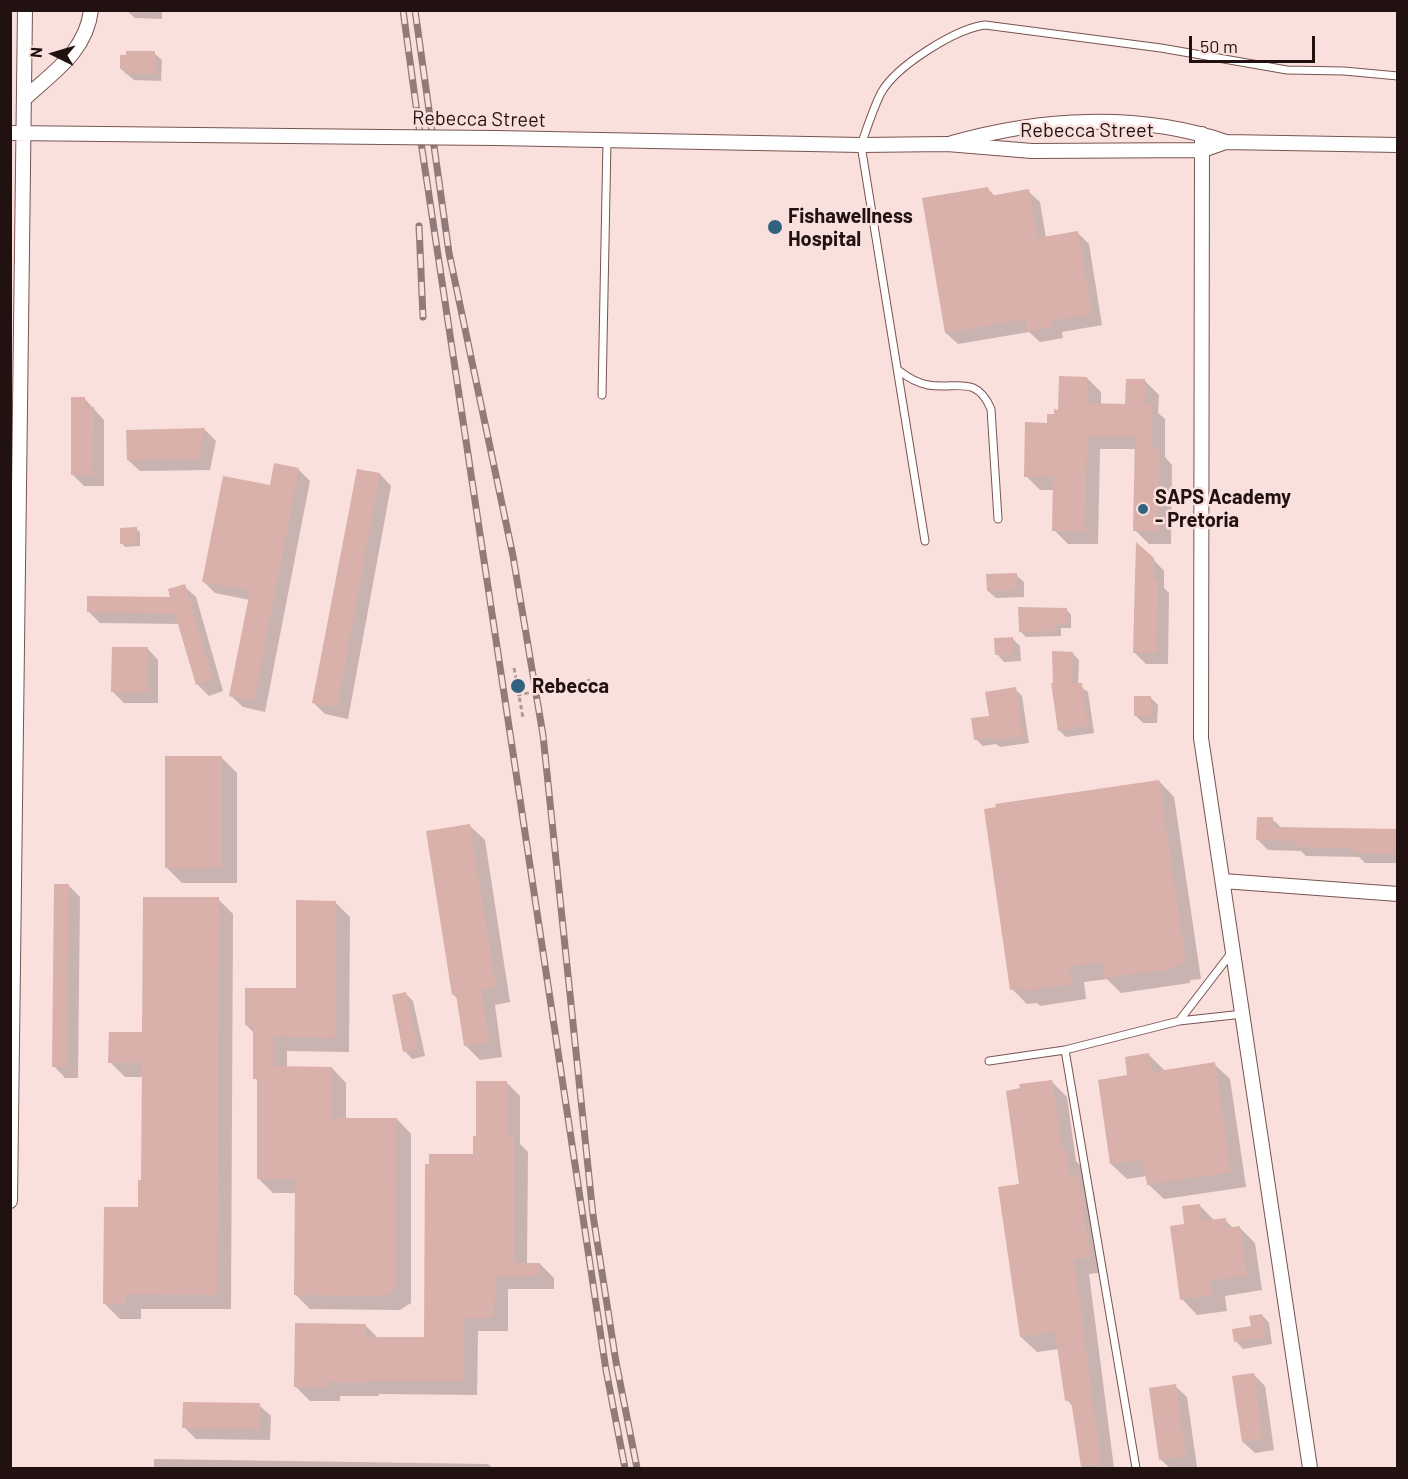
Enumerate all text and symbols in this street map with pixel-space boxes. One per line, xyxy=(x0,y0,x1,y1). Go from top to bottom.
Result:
north arrow xyxy=(24,24,84,84)
scale bar xyxy=(1192,24,1318,62)
text: 50 m xyxy=(1200,35,1238,57)
text: N xyxy=(26,46,45,59)
street label: Rebecca Street xyxy=(412,106,546,132)
street label: Rebecca Street xyxy=(1020,118,1154,142)
place label: Fishawellness Hospital xyxy=(788,204,913,251)
marker: Fishawellness Hospital xyxy=(766,218,784,236)
place label: SAPS Academy - Pretoria xyxy=(1155,485,1291,532)
marker: SAPS Academy - Pretoria xyxy=(1136,502,1150,516)
place label: Rebecca xyxy=(532,674,609,698)
marker: Rebecca xyxy=(509,677,527,695)

